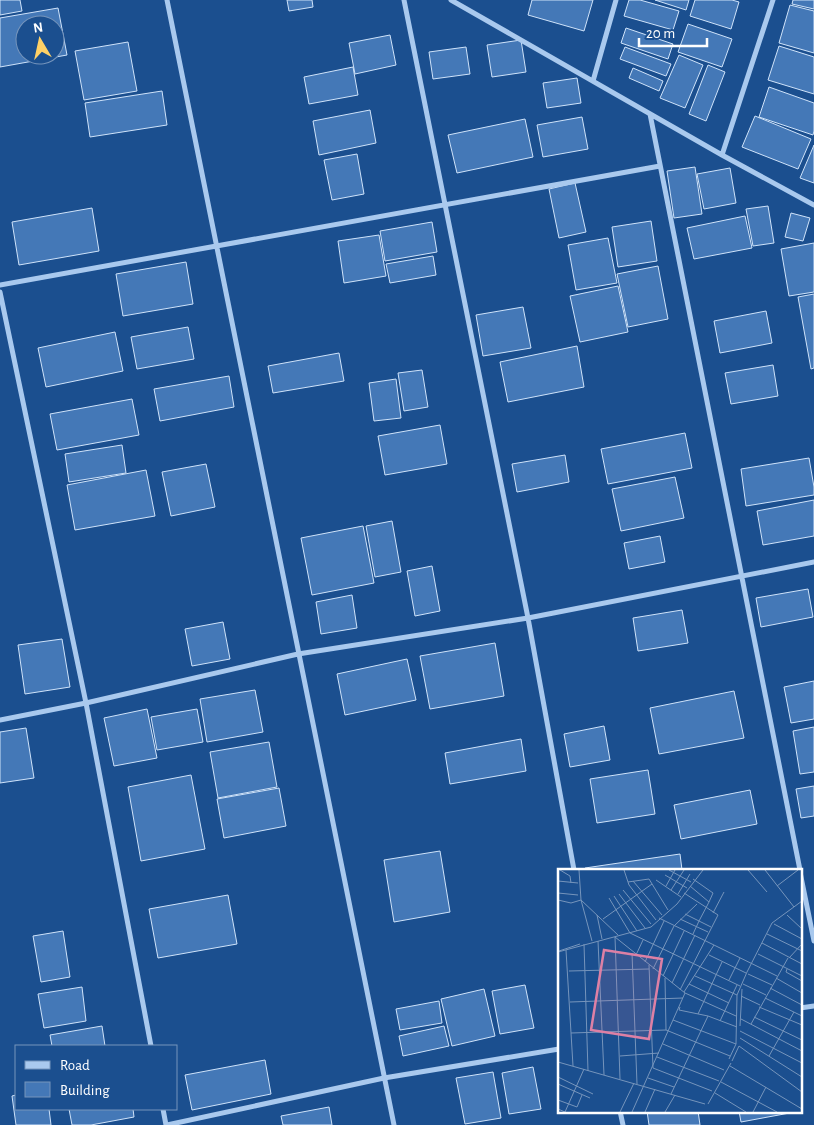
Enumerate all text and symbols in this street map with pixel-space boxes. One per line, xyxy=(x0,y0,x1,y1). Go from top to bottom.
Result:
north arrow xyxy=(15,15,65,65)
scale bar xyxy=(639,15,706,47)
text: N xyxy=(32,20,44,36)
text: 20 m xyxy=(646,26,675,41)
inset map xyxy=(558,869,802,1112)
legend xyxy=(15,1045,178,1110)
text: Road xyxy=(60,1058,90,1073)
text: Building xyxy=(60,1083,110,1098)

